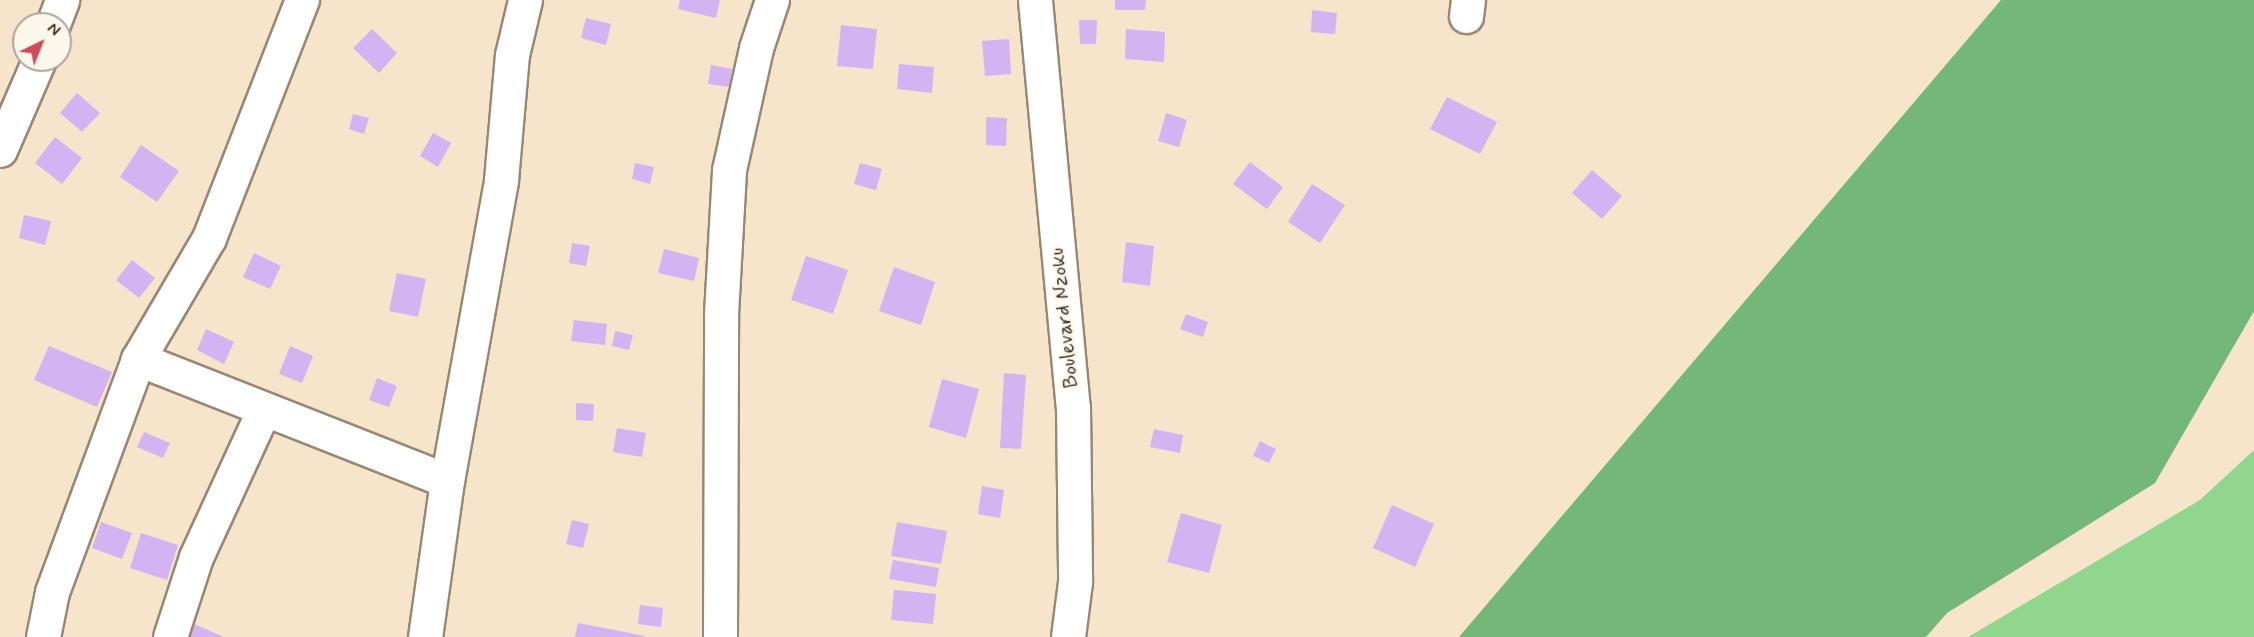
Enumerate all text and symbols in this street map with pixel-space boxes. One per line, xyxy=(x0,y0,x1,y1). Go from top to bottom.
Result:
north arrow xyxy=(12,12,72,72)
text: N xyxy=(42,19,64,41)
street label: Boulevard Nzoku xyxy=(1044,247,1084,389)

